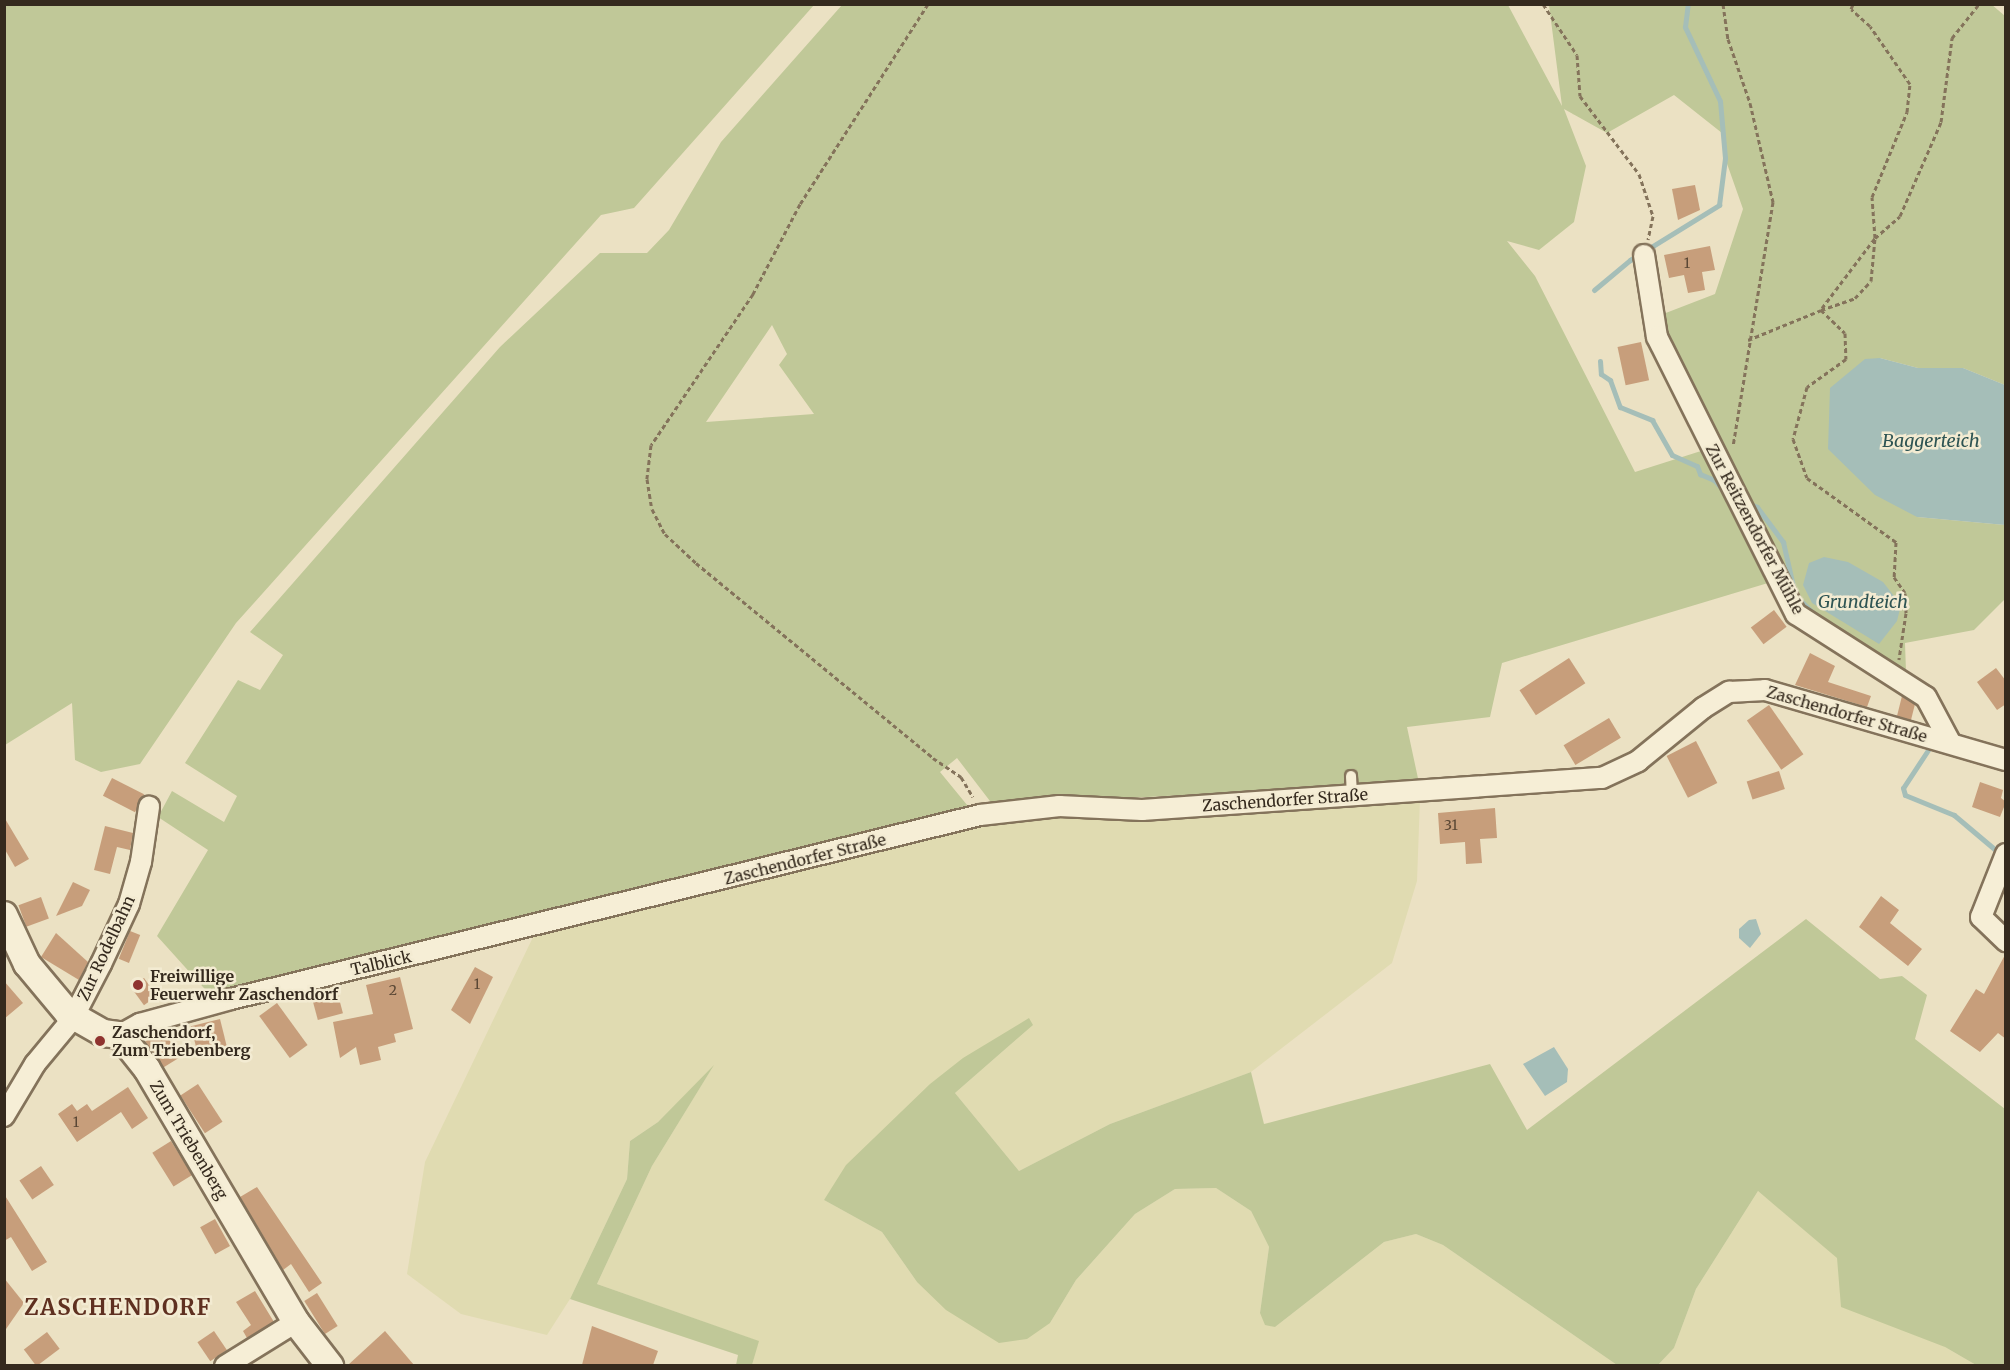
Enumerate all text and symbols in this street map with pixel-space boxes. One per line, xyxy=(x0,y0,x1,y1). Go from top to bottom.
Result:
house number: 1 xyxy=(1684,255,1690,271)
water label: Baggerteich xyxy=(1882,430,1980,452)
street label: Zur Reitzendorfer Mühle xyxy=(1702,441,1808,617)
water label: Grundteich xyxy=(1818,591,1908,613)
street label: Zaschendorfer Straße xyxy=(1764,682,1930,746)
street label: Zaschendorfer Straße xyxy=(1201,785,1369,815)
house number: 31 xyxy=(1444,817,1458,833)
street label: Zaschendorfer Straße xyxy=(722,830,888,888)
street label: Zur Rodelbahn xyxy=(73,892,139,1004)
street label: Talblick xyxy=(349,947,413,979)
place label: Freiwillige Feuerwehr Zaschendorf xyxy=(150,966,338,1004)
house number: 1 xyxy=(474,976,480,992)
marker: Freiwillige Feuerwehr Zaschendorf xyxy=(131,978,145,992)
house number: 2 xyxy=(389,982,397,998)
place label: Zaschendorf, Zum Triebenberg xyxy=(112,1022,250,1060)
marker: Zaschendorf, Zum Triebenberg xyxy=(93,1034,107,1048)
street label: Zum Triebenberg xyxy=(146,1077,232,1203)
house number: 1 xyxy=(73,1114,79,1130)
district label: ZASCHENDORF xyxy=(24,1295,212,1321)

